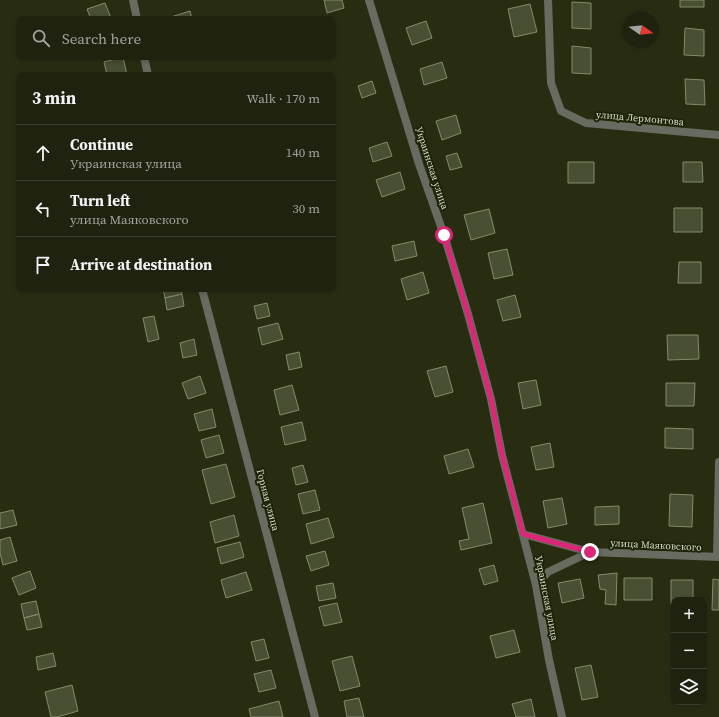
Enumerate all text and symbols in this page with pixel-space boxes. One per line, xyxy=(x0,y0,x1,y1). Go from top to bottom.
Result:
north arrow xyxy=(623,12,659,48)
search box xyxy=(16,16,336,60)
icon: search xyxy=(30,27,52,49)
text: Search here xyxy=(62,28,141,49)
text: 3 min xyxy=(32,86,76,110)
text: Walk · 170 m xyxy=(247,90,320,107)
street label: улица Лермонтова xyxy=(596,108,685,128)
street label: Украинская улица xyxy=(413,125,452,212)
text: Continue xyxy=(70,134,133,155)
icon: ahead xyxy=(32,142,54,164)
text: 140 m xyxy=(286,144,320,161)
text: Украинская улица xyxy=(70,155,182,172)
text: Turn left xyxy=(70,190,130,211)
icon: left xyxy=(32,198,54,220)
text: 30 m xyxy=(292,200,320,217)
text: улица Маяковского xyxy=(70,211,189,228)
route start xyxy=(435,226,453,244)
icon: arrive xyxy=(32,254,54,276)
text: Arrive at destination xyxy=(70,254,212,275)
street label: Горная улица xyxy=(254,468,283,533)
street label: улица Маяковского xyxy=(610,536,702,554)
route end xyxy=(581,543,599,561)
street label: Украинская улица xyxy=(532,554,562,642)
map controls xyxy=(671,597,707,705)
button: + xyxy=(671,597,707,633)
button: − xyxy=(671,633,707,669)
button: layers xyxy=(671,669,707,705)

